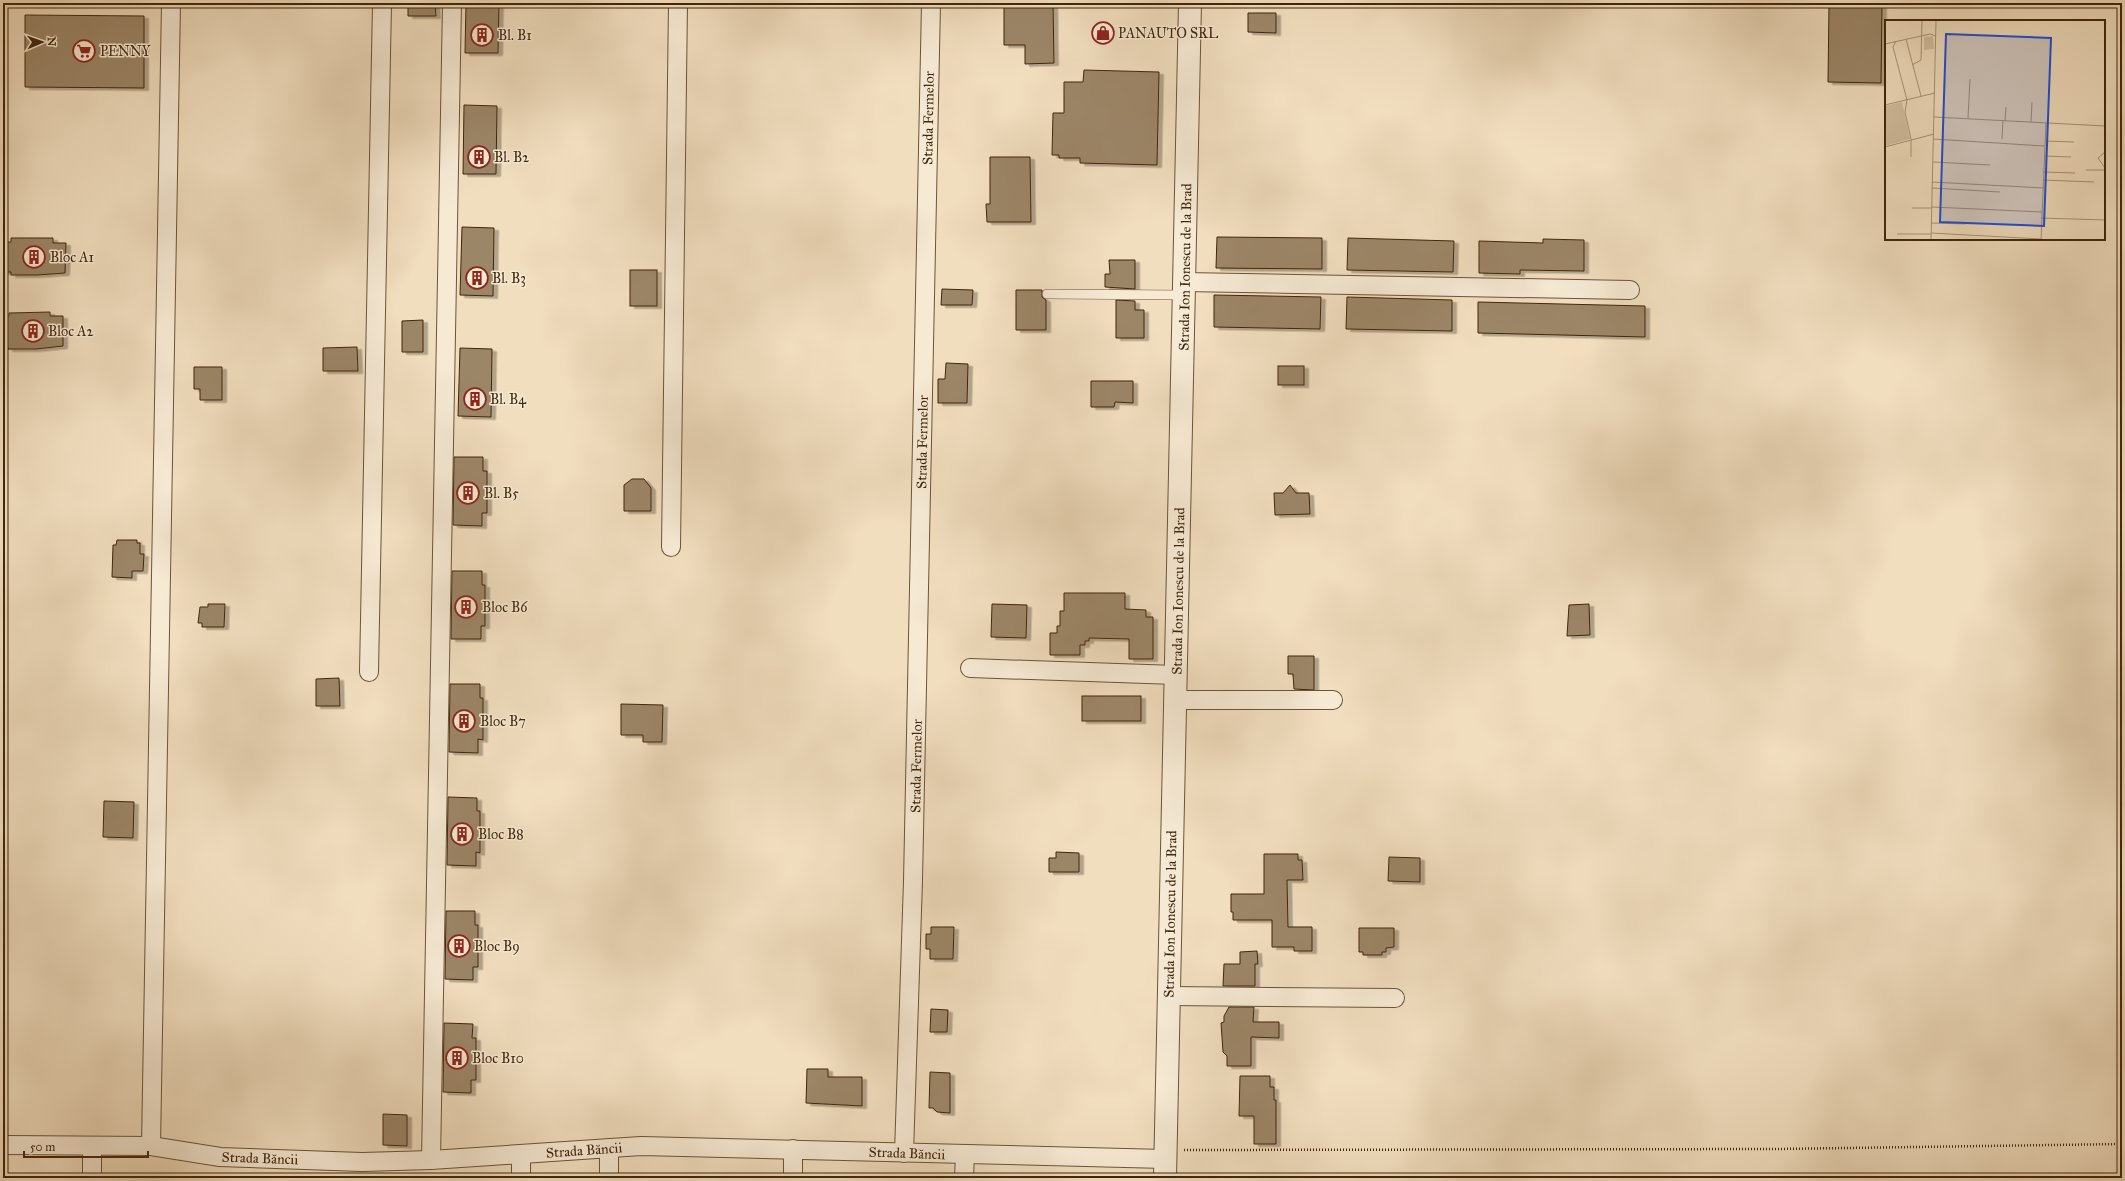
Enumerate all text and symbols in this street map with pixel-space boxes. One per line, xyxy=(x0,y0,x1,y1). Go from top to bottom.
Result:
shop icon: PANAUTO SRL xyxy=(1090,20,1116,46)
inset map xyxy=(1885,20,2105,240)
north arrow xyxy=(22,22,62,62)
building icon: Bl. B1 xyxy=(469,22,495,48)
place label: PANAUTO SRL xyxy=(1118,25,1219,42)
place label: Bl. B1 xyxy=(498,27,532,44)
text: N xyxy=(45,37,58,47)
supermarket icon: PENNY xyxy=(71,38,97,64)
place label: PENNY xyxy=(100,43,152,60)
street label: Strada Fermelor xyxy=(919,70,938,165)
building icon: Bl. B2 xyxy=(466,144,492,170)
place label: Bl. B2 xyxy=(494,149,529,166)
street label: Strada Ion Ionescu de la Brad xyxy=(1176,183,1195,351)
building icon: Bloc A1 xyxy=(21,244,47,270)
place label: Bloc A1 xyxy=(50,249,94,266)
building icon: Bl. B3 xyxy=(464,265,490,291)
place label: Bl. B3 xyxy=(492,270,526,287)
building icon: Bloc A2 xyxy=(20,318,46,344)
place label: Bloc A2 xyxy=(48,323,93,340)
building icon: Bl. B4 xyxy=(462,386,488,412)
place label: Bl. B4 xyxy=(490,391,527,408)
street label: Strada Fermelor xyxy=(913,394,932,489)
building icon: Bl. B5 xyxy=(455,480,481,506)
place label: Bl. B5 xyxy=(484,485,519,502)
street label: Strada Ion Ionescu de la Brad xyxy=(1169,507,1188,675)
building icon: Bloc B6 xyxy=(453,594,479,620)
place label: Bloc B6 xyxy=(482,599,528,616)
building icon: Bloc B7 xyxy=(451,708,477,734)
place label: Bloc B7 xyxy=(480,713,526,730)
street label: Strada Fermelor xyxy=(907,718,926,813)
building icon: Bloc B8 xyxy=(449,821,475,847)
place label: Bloc B8 xyxy=(478,826,524,843)
street label: Strada Ion Ionescu de la Brad xyxy=(1161,830,1180,998)
building icon: Bloc B9 xyxy=(446,933,472,959)
place label: Bloc B9 xyxy=(474,938,520,955)
building icon: Bloc B10 xyxy=(444,1045,470,1071)
place label: Bloc B10 xyxy=(472,1050,524,1067)
scale bar xyxy=(24,1133,148,1159)
street label: Strada Băncii xyxy=(545,1139,623,1162)
text: 50 m xyxy=(30,1140,55,1154)
street label: Strada Băncii xyxy=(868,1144,946,1163)
street label: Strada Băncii xyxy=(221,1149,299,1168)

